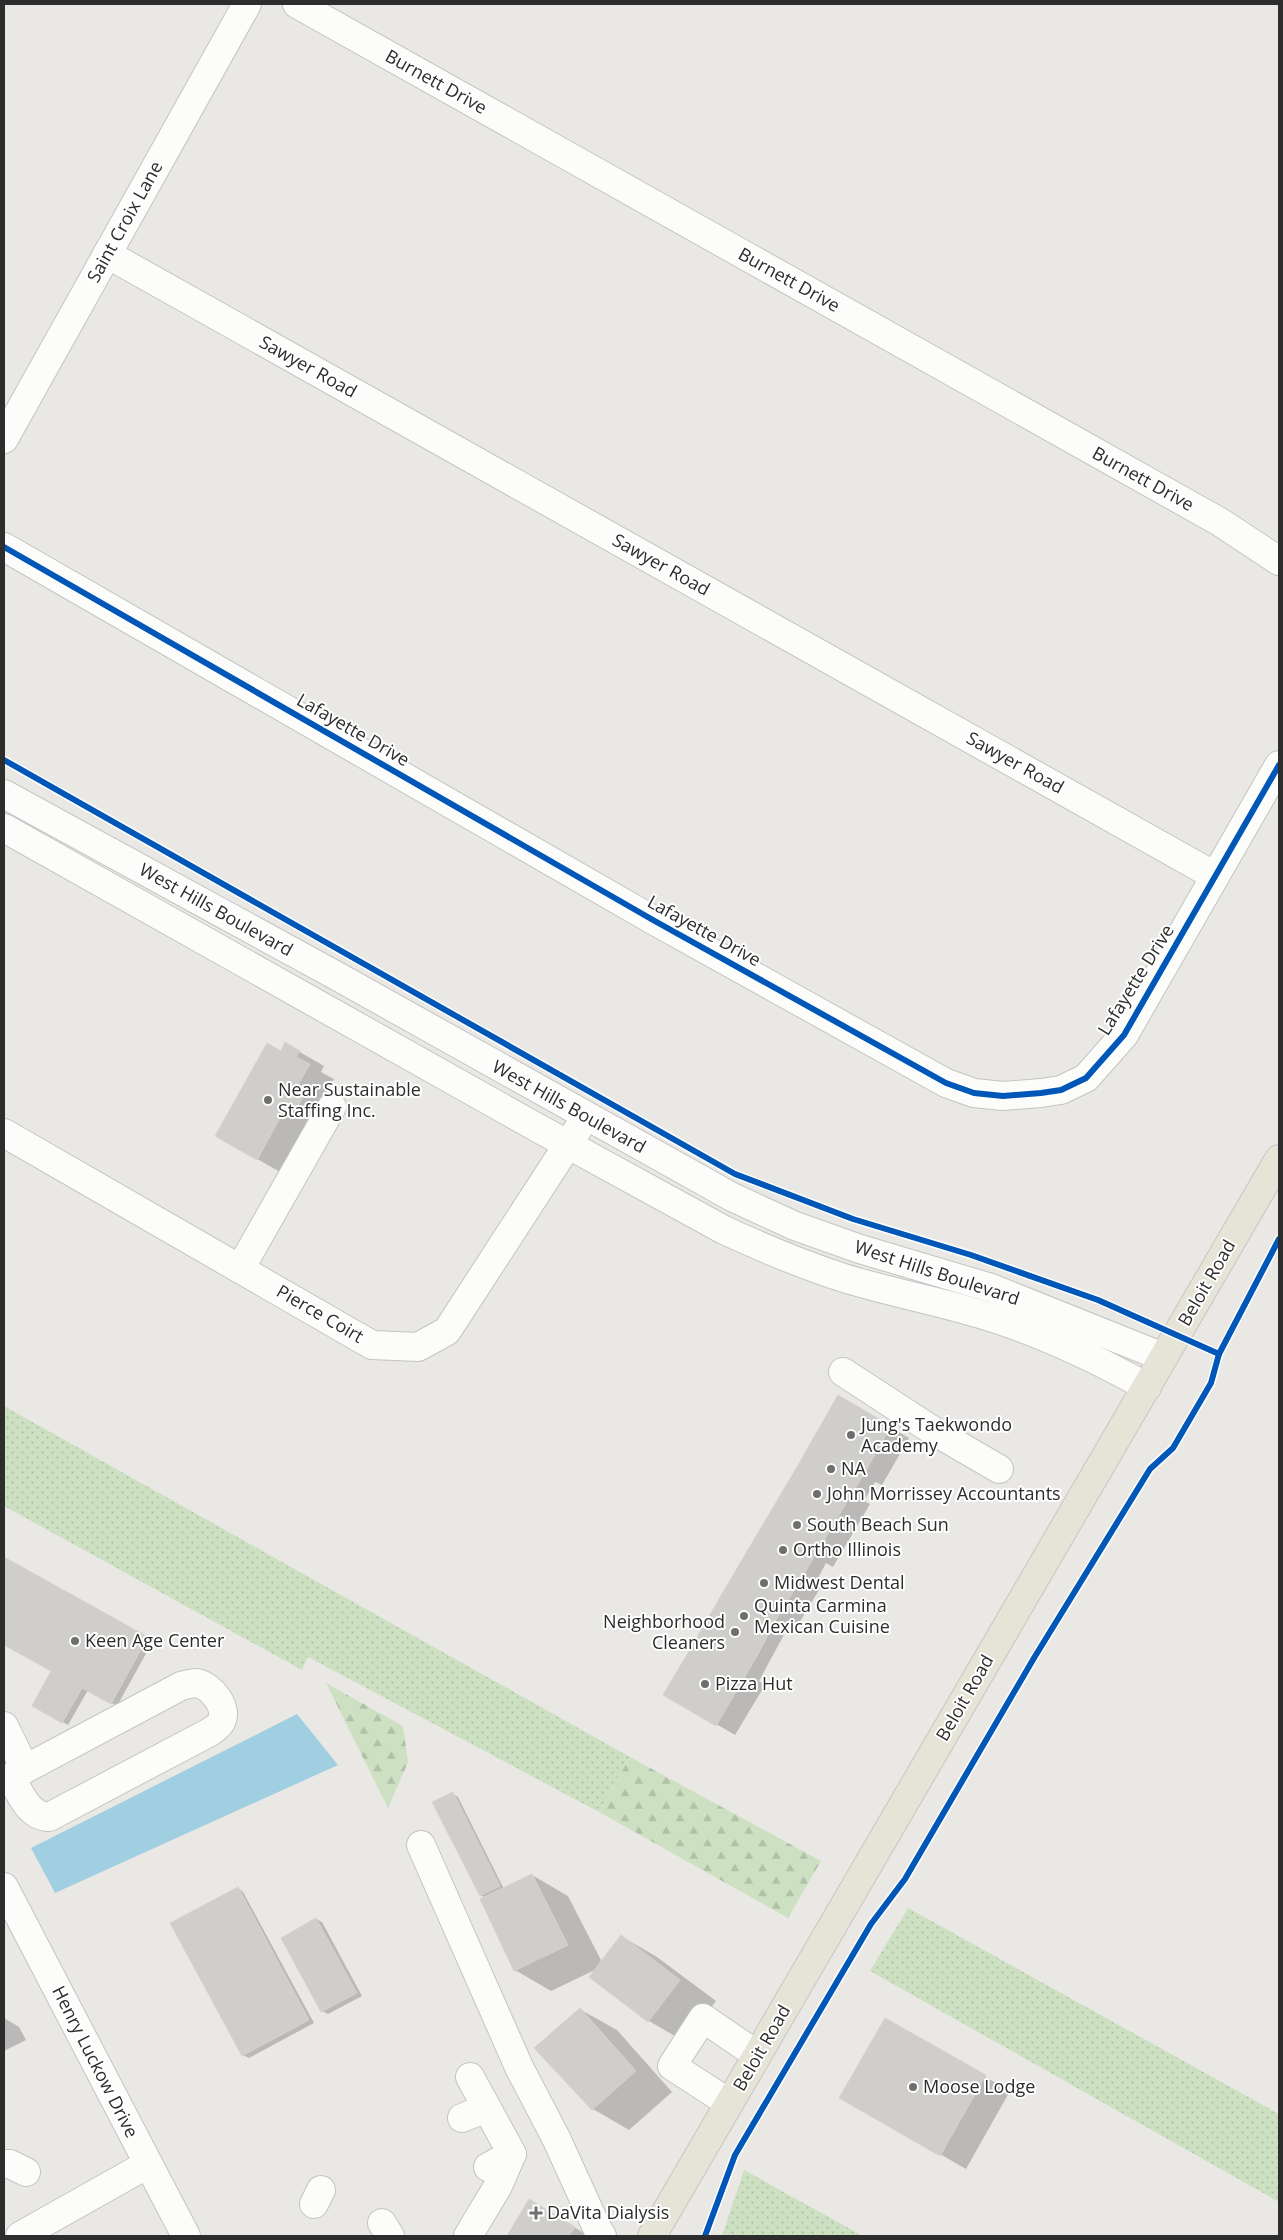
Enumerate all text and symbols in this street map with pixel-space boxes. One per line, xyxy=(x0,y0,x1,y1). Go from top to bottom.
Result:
street label: Burnett Drive xyxy=(381,43,492,119)
street label: Saint Croix Lane xyxy=(81,157,167,286)
street label: Burnett Drive xyxy=(734,241,845,317)
street label: Sawyer Road xyxy=(255,329,362,403)
street label: Burnett Drive xyxy=(1088,440,1199,516)
street label: Sawyer Road xyxy=(608,527,715,601)
street label: Lafayette Drive xyxy=(293,687,414,771)
street label: Sawyer Road xyxy=(962,725,1069,799)
street label: West Hills Boulevard xyxy=(135,857,298,961)
street label: Lafayette Drive xyxy=(643,889,766,971)
street label: Lafayette Drive xyxy=(1092,920,1179,1039)
street label: West Hills Boulevard xyxy=(488,1054,651,1158)
place label: Near Sustainable Staffing Inc. xyxy=(278,1077,421,1122)
marker: Near Sustainable Staffing Inc. xyxy=(262,1094,274,1106)
street label: West Hills Boulevard xyxy=(852,1234,1023,1310)
street label: Beloit Road xyxy=(1172,1235,1240,1330)
street label: Pierce Coirt xyxy=(273,1279,368,1348)
place label: Jung's Taekwondo Academy xyxy=(859,1412,1012,1457)
marker: Jung's Taekwondo Academy xyxy=(845,1429,857,1441)
place label: NA xyxy=(841,1456,867,1480)
marker: NA xyxy=(825,1463,837,1475)
place label: John Morrissey Accountants xyxy=(825,1481,1061,1505)
marker: John Morrissey Accountants xyxy=(811,1488,823,1500)
place label: South Beach Sun xyxy=(807,1512,949,1536)
marker: South Beach Sun xyxy=(791,1519,803,1531)
place label: Ortho Illinois xyxy=(793,1537,901,1561)
marker: Ortho Illinois xyxy=(777,1544,789,1556)
place label: Midwest Dental xyxy=(774,1570,905,1594)
marker: Midwest Dental xyxy=(758,1577,770,1589)
place label: Quinta Carmina Mexican Cuisine xyxy=(754,1593,890,1638)
place label: Neighborhood Cleaners xyxy=(603,1609,725,1654)
marker: Quinta Carmina Mexican Cuisine xyxy=(738,1610,750,1622)
marker: Neighborhood Cleaners xyxy=(729,1626,741,1638)
place label: Keen Age Center xyxy=(85,1628,225,1652)
marker: Keen Age Center xyxy=(69,1635,81,1647)
street label: Beloit Road xyxy=(930,1650,998,1745)
place label: Pizza Hut xyxy=(715,1671,793,1695)
marker: Pizza Hut xyxy=(699,1678,711,1690)
street label: Henry Luckow Drive xyxy=(47,1981,145,2142)
street label: Beloit Road xyxy=(727,2000,795,2095)
place label: Moose Lodge xyxy=(923,2074,1035,2098)
marker: Moose Lodge xyxy=(907,2081,919,2093)
place label: DaVita Dialysis xyxy=(547,2200,669,2224)
marker: DaVita Dialysis xyxy=(529,2206,543,2220)

